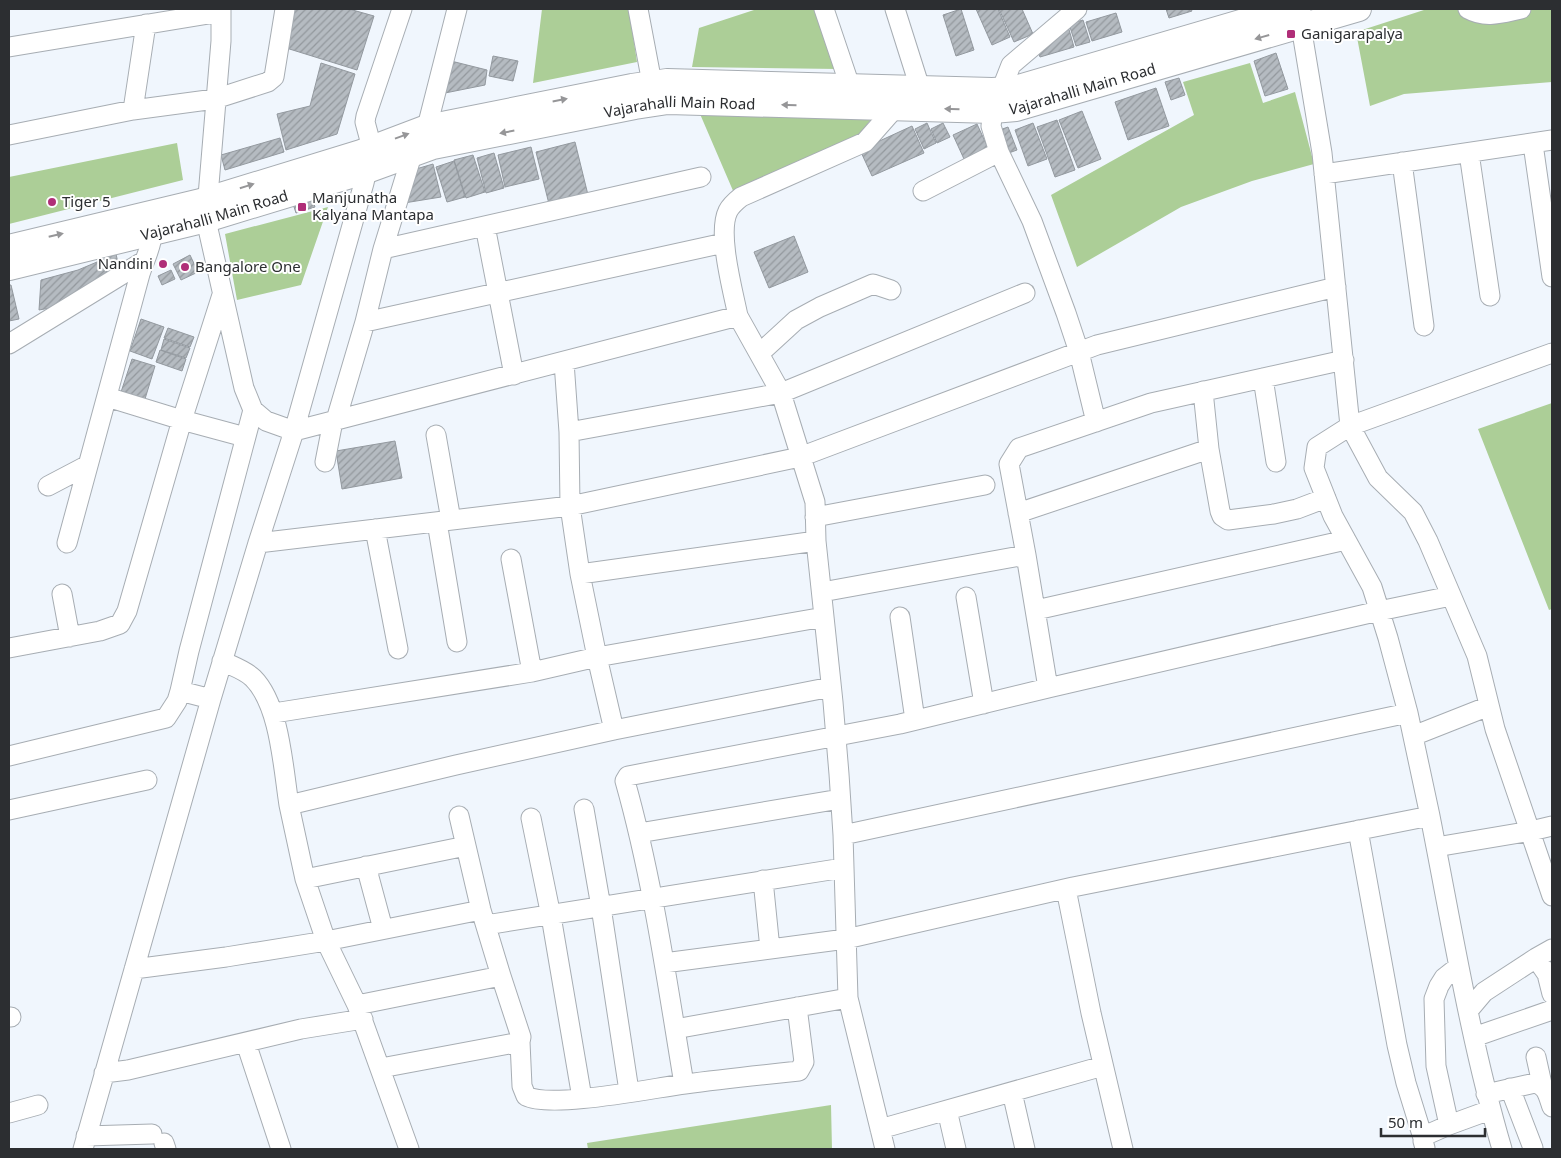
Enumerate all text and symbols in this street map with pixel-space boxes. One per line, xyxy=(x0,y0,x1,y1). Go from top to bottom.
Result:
place label: Ganigarapalya xyxy=(1301,23,1403,43)
marker: Ganigarapalya xyxy=(1285,28,1297,40)
one-way arrow xyxy=(1254,34,1269,42)
street label: Vajarahalli Main Road xyxy=(1008,58,1158,119)
street label: Vajarahalli Main Road xyxy=(602,91,756,122)
one-way arrow xyxy=(553,96,569,104)
one-way arrow xyxy=(781,101,797,109)
one-way arrow xyxy=(944,105,960,113)
one-way arrow xyxy=(500,128,515,136)
one-way arrow xyxy=(395,132,410,140)
one-way arrow xyxy=(240,182,255,190)
street label: Vajarahalli Main Road xyxy=(138,185,290,245)
place label: Manjunatha Kalyana Mantapa xyxy=(312,187,434,224)
place label: Tiger 5 xyxy=(62,191,111,211)
marker: Tiger 5 xyxy=(46,196,58,208)
marker: Manjunatha Kalyana Mantapa xyxy=(296,201,308,213)
one-way arrow xyxy=(49,231,64,239)
place label: Nandini xyxy=(98,253,153,273)
place label: Bangalore One xyxy=(195,256,301,276)
marker: Nandini xyxy=(157,258,169,270)
marker: Bangalore One xyxy=(179,261,191,273)
scale bar xyxy=(1381,1106,1485,1138)
text: 50 m xyxy=(1388,1112,1423,1132)

